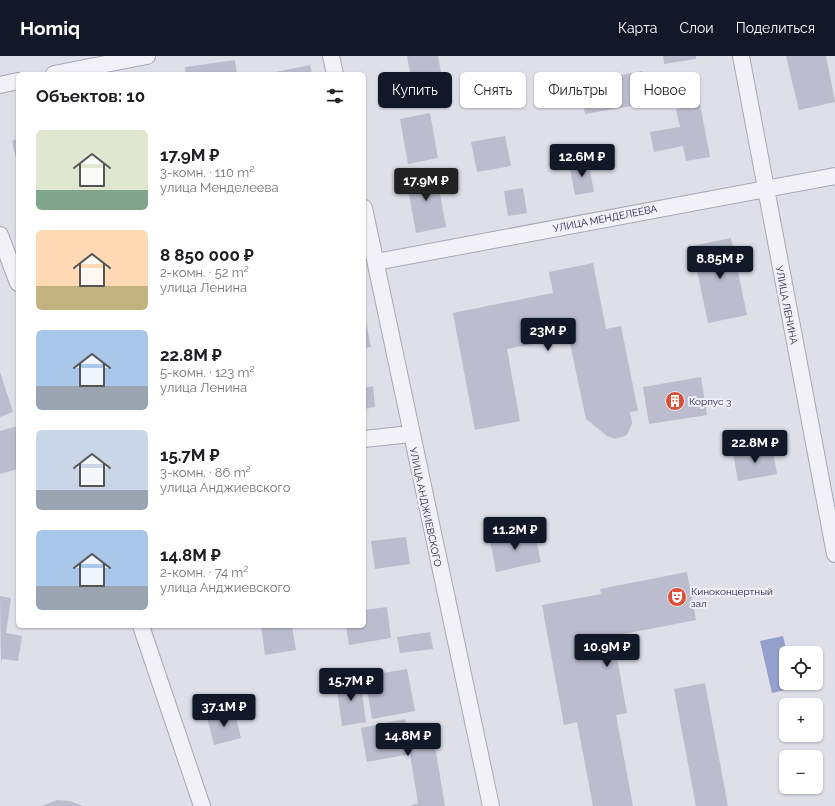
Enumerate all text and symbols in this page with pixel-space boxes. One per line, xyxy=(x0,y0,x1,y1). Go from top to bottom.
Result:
text: Homiq xyxy=(20,17,80,39)
text: Карта xyxy=(618,20,657,36)
text: Слои xyxy=(679,20,714,36)
text: Поделиться xyxy=(736,20,815,36)
chip: Купить xyxy=(378,72,452,108)
chip: Снять xyxy=(460,72,526,108)
chip: Фильтры xyxy=(534,72,622,108)
chip: Новое xyxy=(630,72,700,108)
icon: filters xyxy=(324,85,346,107)
text: Объектов: 10 xyxy=(36,86,145,106)
pin: 12.6M ₽ xyxy=(545,144,619,178)
text: 17.9M ₽ xyxy=(160,145,220,165)
icon: home xyxy=(68,146,116,194)
text: 12.6M ₽ xyxy=(559,149,605,164)
text: 3-комн. · 110 m² xyxy=(160,165,254,180)
pin: 17.9M ₽ xyxy=(389,168,463,202)
text: 17.9M ₽ xyxy=(403,173,449,188)
text: улица Менделеева xyxy=(160,180,278,195)
street label: УЛИЦА МЕНДЕЛЕЕВА xyxy=(552,203,658,234)
text: 8 850 000 ₽ xyxy=(160,245,254,265)
icon: home xyxy=(68,246,116,294)
pin: 8.85M ₽ xyxy=(683,246,757,280)
text: 8.85M ₽ xyxy=(696,251,744,266)
text: 2-комн. · 52 m² xyxy=(160,265,249,280)
street label: УЛИЦА ЛЕНИНА xyxy=(773,265,800,346)
text: улица Ленина xyxy=(160,280,247,295)
pin: 23M ₽ xyxy=(520,318,576,352)
text: 23M ₽ xyxy=(530,323,566,338)
text: 22.8M ₽ xyxy=(160,345,222,365)
icon: home xyxy=(68,346,116,394)
text: 5-комн. · 123 m² xyxy=(160,365,255,380)
text: улица Ленина xyxy=(160,380,247,395)
building icon: Корпус 3 xyxy=(664,390,686,412)
place label: Корпус 3 xyxy=(689,396,731,407)
pin: 22.8M ₽ xyxy=(718,430,792,464)
text: 22.8M ₽ xyxy=(731,435,779,450)
text: 15.7M ₽ xyxy=(160,445,220,465)
icon: home xyxy=(68,446,116,494)
street label: УЛИЦА АНДЖИЕВСКОГО xyxy=(407,446,444,568)
text: 3-комн. · 86 m² xyxy=(160,465,251,480)
text: улица Анджиевского xyxy=(160,480,290,495)
pin: 11.2M ₽ xyxy=(478,517,552,551)
text: 11.2M ₽ xyxy=(492,522,538,537)
text: 14.8M ₽ xyxy=(160,545,221,565)
icon: home xyxy=(68,546,116,594)
text: 2-комн. · 74 m² xyxy=(160,565,248,580)
text: улица Анджиевского xyxy=(160,580,290,595)
theatre icon: Киноконцертный зал xyxy=(666,586,688,608)
place label: Киноконцертный зал xyxy=(691,586,773,609)
pin: 10.9M ₽ xyxy=(570,634,644,668)
text: 10.9M ₽ xyxy=(584,639,630,654)
map controls xyxy=(779,646,823,794)
button: locate xyxy=(779,646,823,690)
pin: 15.7M ₽ xyxy=(314,668,388,702)
text: 15.7M ₽ xyxy=(328,673,374,688)
pin: 37.1M ₽ xyxy=(187,694,261,728)
button: + xyxy=(779,698,823,742)
text: 37.1M ₽ xyxy=(201,699,247,714)
pin: 14.8M ₽ xyxy=(371,723,445,757)
text: 14.8M ₽ xyxy=(385,728,431,743)
button: − xyxy=(779,750,823,794)

